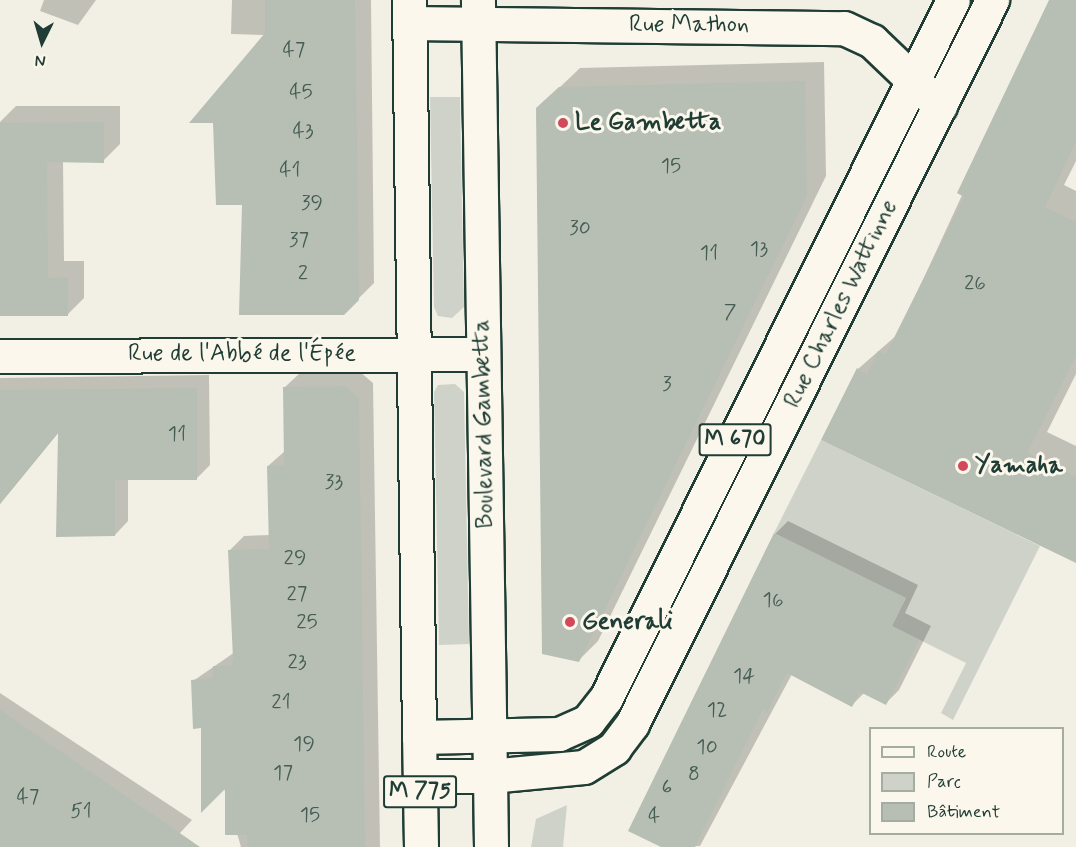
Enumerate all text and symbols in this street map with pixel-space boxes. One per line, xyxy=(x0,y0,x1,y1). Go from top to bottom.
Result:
street label: Rue Mathon xyxy=(630,11,748,39)
north arrow xyxy=(12,12,72,72)
house number: 47 xyxy=(283,37,305,63)
text: N xyxy=(34,50,47,71)
house number: 45 xyxy=(289,79,313,105)
place label: Le Gambetta xyxy=(575,109,718,137)
marker: Le Gambetta xyxy=(556,116,570,130)
house number: 43 xyxy=(292,118,314,144)
house number: 15 xyxy=(661,153,681,179)
house number: 41 xyxy=(279,157,301,183)
house number: 39 xyxy=(301,190,323,216)
street label: Rue Charles Wattinne xyxy=(778,195,904,413)
house number: 30 xyxy=(569,215,591,241)
house number: 37 xyxy=(289,227,309,253)
house number: 13 xyxy=(750,236,768,262)
house number: 11 xyxy=(700,240,718,266)
house number: 2 xyxy=(298,260,308,286)
house number: 26 xyxy=(964,270,986,296)
house number: 7 xyxy=(724,299,736,325)
street label: Boulevard Gambetta xyxy=(468,318,500,530)
street label: Rue de l'Abbé de l'Épée xyxy=(128,340,356,368)
house number: 3 xyxy=(662,371,672,397)
house number: 11 xyxy=(168,421,186,447)
road number: M 670 xyxy=(698,421,772,459)
place label: Yamaha xyxy=(975,452,1063,480)
marker: Yamaha xyxy=(956,459,970,473)
house number: 33 xyxy=(325,469,343,495)
house number: 29 xyxy=(284,545,306,571)
house number: 27 xyxy=(287,581,307,607)
house number: 16 xyxy=(763,587,783,613)
place label: Generali xyxy=(582,608,673,636)
house number: 25 xyxy=(296,609,318,635)
marker: Generali xyxy=(563,615,577,629)
house number: 23 xyxy=(287,649,307,675)
house number: 14 xyxy=(733,663,755,689)
house number: 21 xyxy=(271,689,291,715)
house number: 12 xyxy=(707,697,727,723)
legend xyxy=(869,727,1064,835)
house number: 19 xyxy=(293,731,315,757)
house number: 10 xyxy=(696,734,718,760)
text: Route xyxy=(927,740,966,764)
house number: 17 xyxy=(273,760,293,786)
house number: 8 xyxy=(688,761,700,787)
text: Parc xyxy=(927,770,961,794)
road number: M 775 xyxy=(382,773,458,811)
house number: 6 xyxy=(662,774,672,800)
house number: 47 xyxy=(17,784,39,810)
house number: 51 xyxy=(70,798,92,824)
text: Bâtiment xyxy=(927,800,1000,824)
house number: 15 xyxy=(300,802,320,828)
house number: 4 xyxy=(648,803,660,829)

